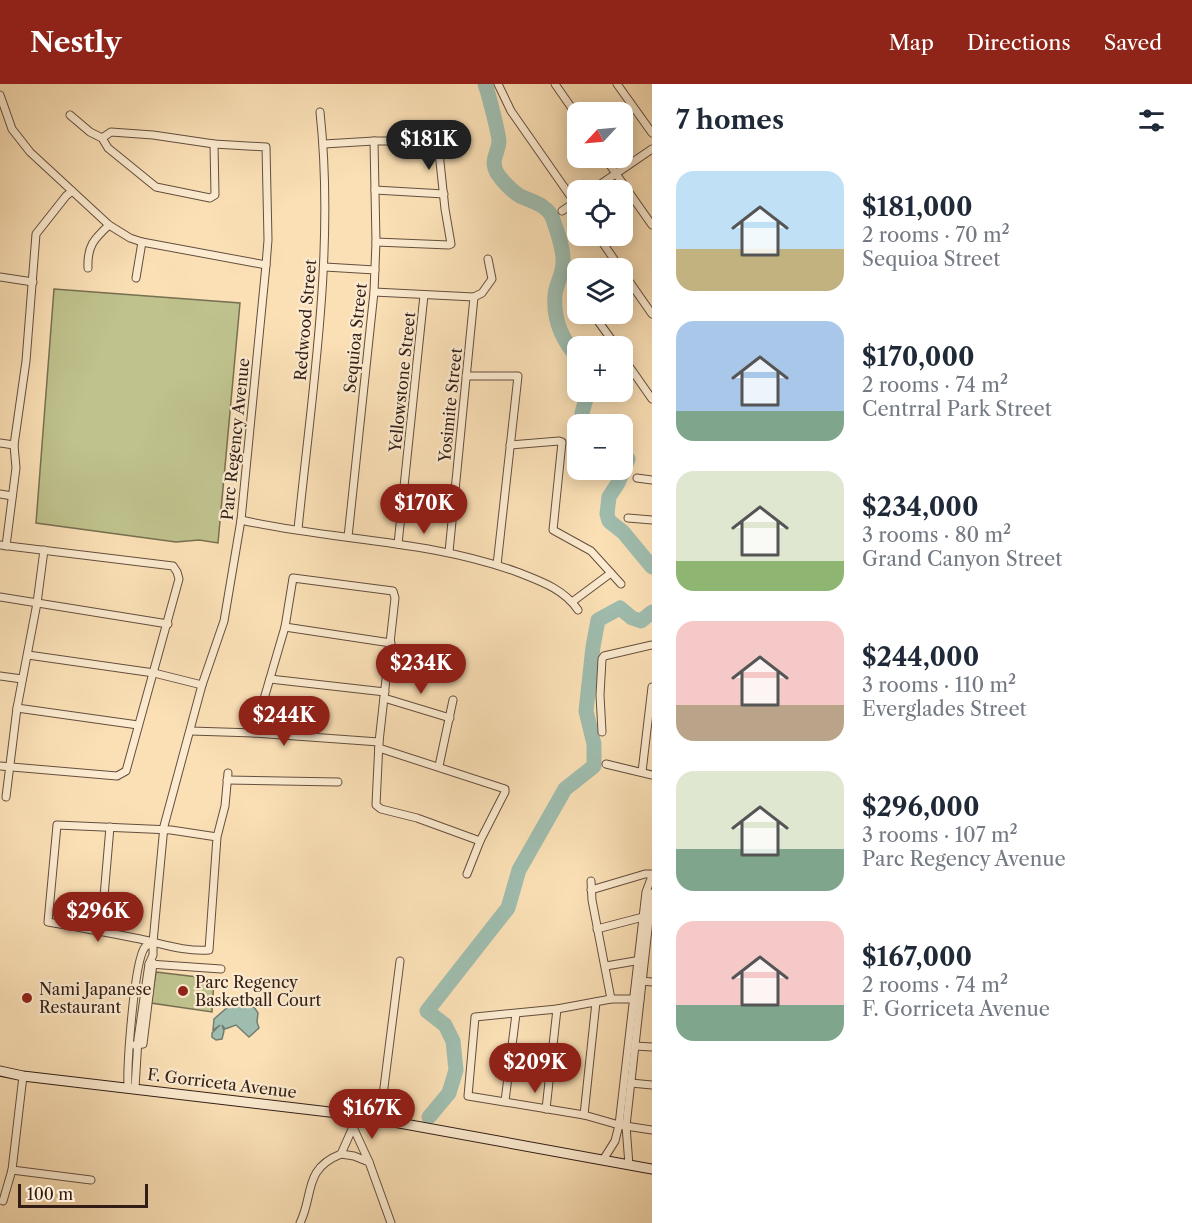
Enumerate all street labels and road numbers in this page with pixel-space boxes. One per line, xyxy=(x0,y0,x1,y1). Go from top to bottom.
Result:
street label: Redwood Street xyxy=(290,258,320,382)
street label: Sequioa Street xyxy=(339,282,371,394)
street label: Yellowstone Street xyxy=(385,310,419,454)
street label: Yosimite Street xyxy=(434,346,466,464)
street label: Parc Regency Avenue xyxy=(217,357,253,521)
street label: F. Gorriceta Avenue xyxy=(146,1064,298,1102)

